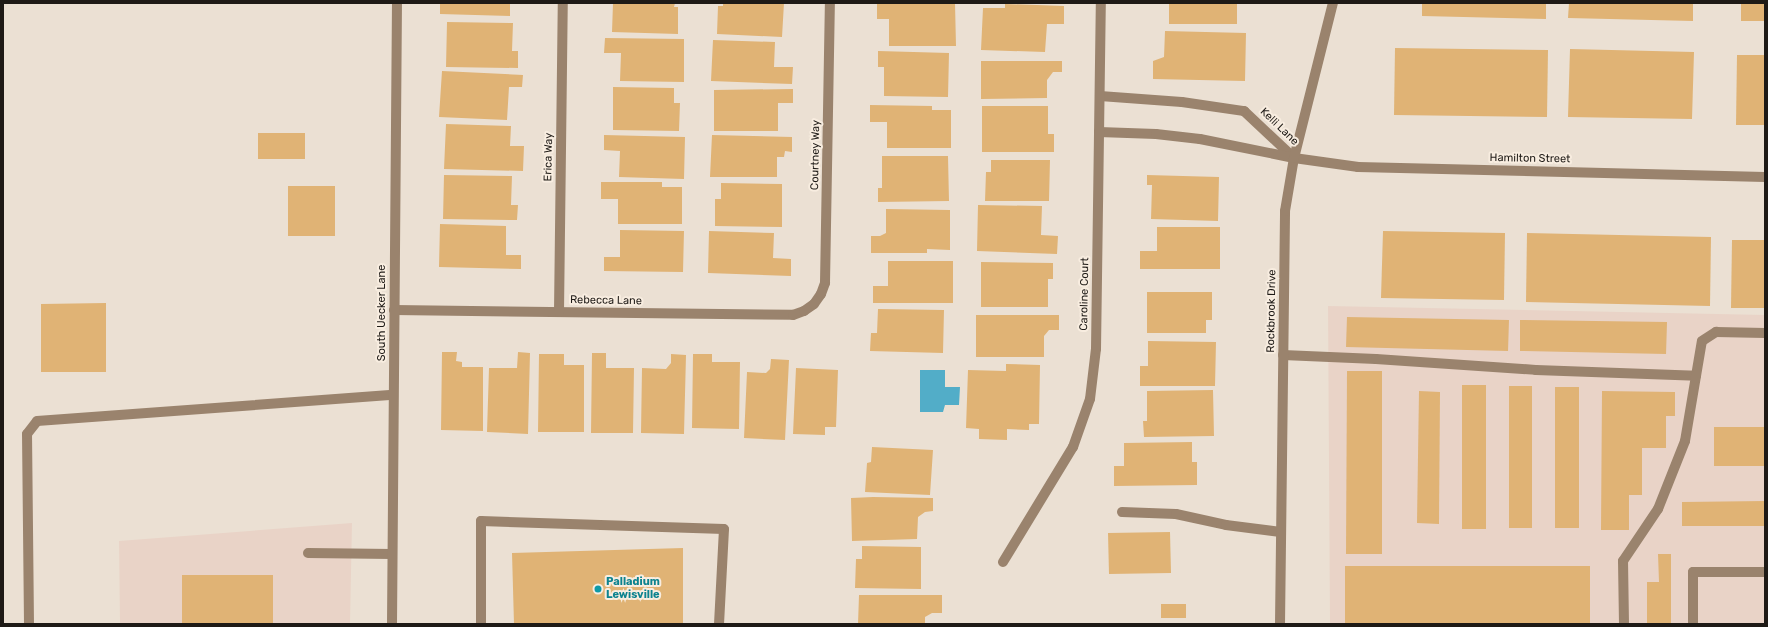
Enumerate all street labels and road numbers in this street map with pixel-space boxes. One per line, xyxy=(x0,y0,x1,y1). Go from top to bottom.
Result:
street label: Kelli Lane xyxy=(1257,105,1301,149)
street label: Courtney Way xyxy=(809,120,823,190)
street label: Erica Way xyxy=(542,132,556,182)
street label: Hamilton Street xyxy=(1489,152,1571,166)
street label: Caroline Court xyxy=(1078,257,1092,331)
street label: South Uecker Lane xyxy=(375,265,389,361)
street label: Rockbrook Drive xyxy=(1265,269,1279,353)
street label: Rebecca Lane xyxy=(570,294,642,308)

